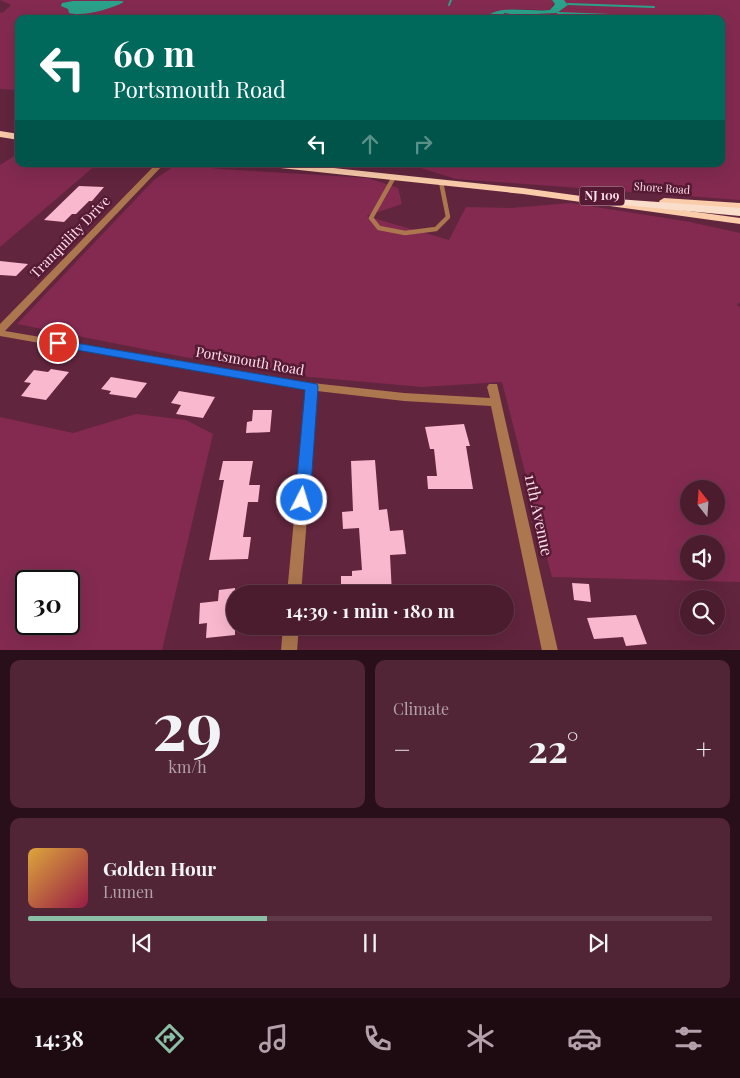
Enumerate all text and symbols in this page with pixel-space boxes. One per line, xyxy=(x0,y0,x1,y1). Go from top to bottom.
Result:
text: 60 m xyxy=(113,29,195,76)
icon: left xyxy=(30,35,95,100)
text: Portsmouth Road xyxy=(113,74,286,104)
icon: left xyxy=(303,130,331,158)
icon: ahead xyxy=(356,130,384,158)
icon: right xyxy=(409,130,437,158)
street label: Shore Road xyxy=(633,178,691,197)
road number: NJ 109 xyxy=(580,187,624,206)
street label: Tranquility Drive xyxy=(25,191,114,282)
pin xyxy=(37,322,79,364)
icon: arrive xyxy=(44,329,72,357)
street label: Portsmouth Road xyxy=(194,342,306,379)
street label: 11th Avenue xyxy=(521,472,558,558)
position arrow xyxy=(275,473,327,525)
north arrow xyxy=(680,480,725,525)
map controls xyxy=(680,480,725,635)
button: sound xyxy=(680,535,725,580)
speed limit sign: 30 xyxy=(15,570,80,635)
button: search xyxy=(680,590,725,635)
text: 14:39 · 1 min · 180 m xyxy=(285,597,455,623)
text: 29 xyxy=(153,680,222,766)
text: Climate xyxy=(393,698,449,719)
text: 22° xyxy=(528,722,579,773)
text: − xyxy=(393,730,411,767)
text: + xyxy=(696,730,712,767)
text: km/h xyxy=(168,756,207,777)
text: Golden Hour xyxy=(103,855,216,881)
text: Lumen xyxy=(103,881,154,902)
icon: previous xyxy=(128,929,156,957)
icon: pause xyxy=(356,929,384,957)
icon: next xyxy=(584,929,612,957)
icon: directions xyxy=(152,1021,187,1056)
icon: music xyxy=(256,1021,291,1056)
icon: phone xyxy=(360,1021,395,1056)
icon: climate xyxy=(463,1021,498,1056)
icon: car xyxy=(567,1021,602,1056)
icon: filters xyxy=(671,1021,706,1056)
text: 14:38 xyxy=(34,1023,84,1053)

